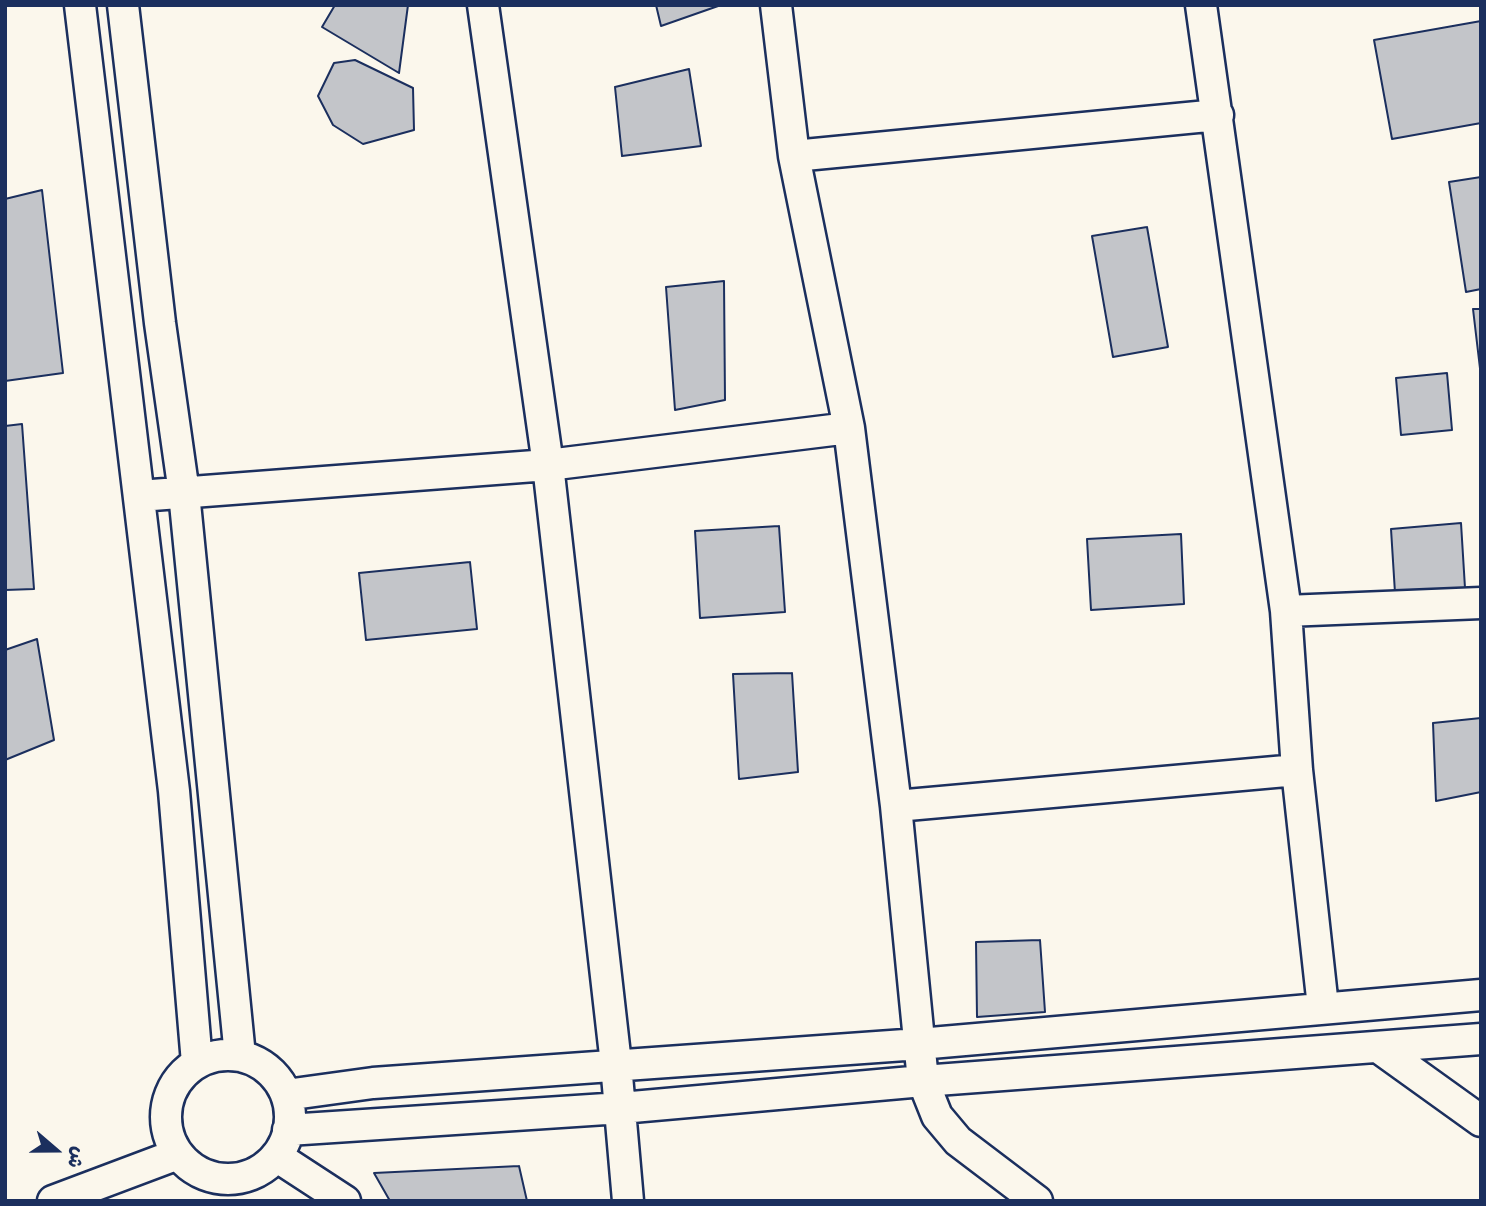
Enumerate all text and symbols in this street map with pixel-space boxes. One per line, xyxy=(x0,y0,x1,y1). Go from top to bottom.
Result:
north arrow xyxy=(21,1115,91,1185)
text: ش xyxy=(62,1144,91,1171)

